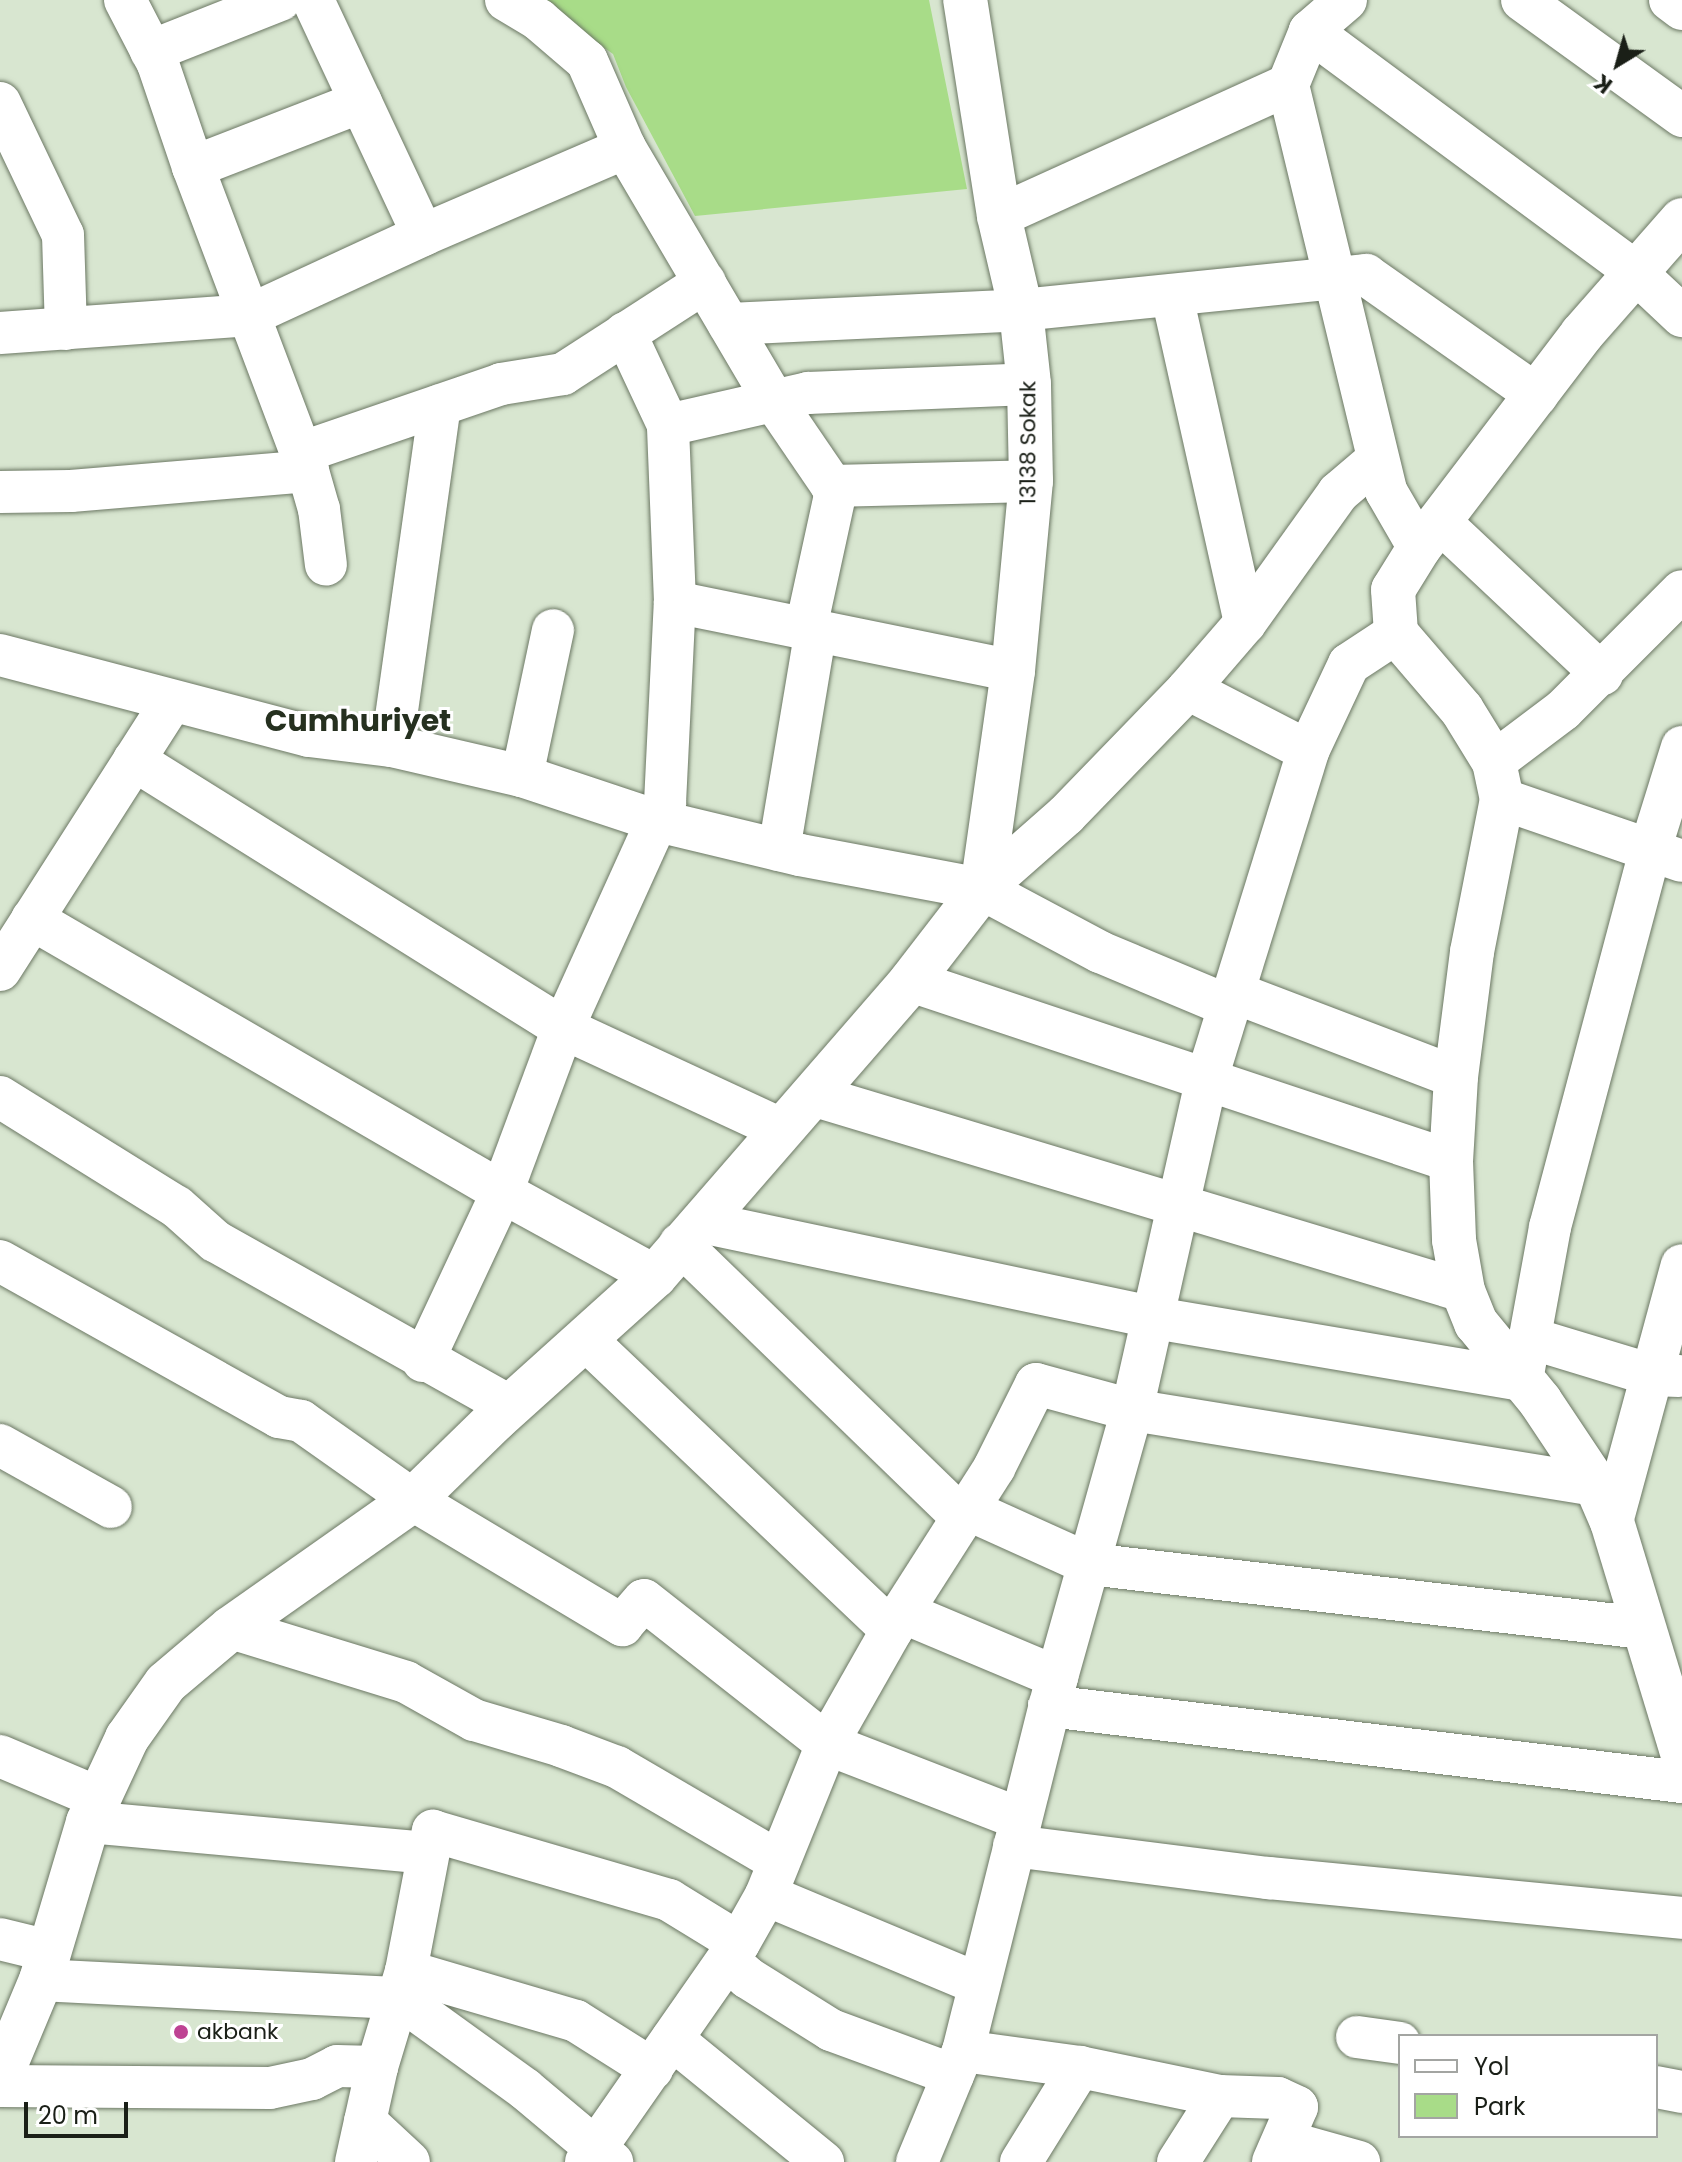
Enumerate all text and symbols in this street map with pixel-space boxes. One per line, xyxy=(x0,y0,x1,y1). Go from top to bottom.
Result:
north arrow xyxy=(1578,24,1658,104)
text: K xyxy=(1588,67,1619,101)
street label: 13138 Sokak xyxy=(1015,381,1041,505)
district label: Cumhuriyet xyxy=(265,703,451,739)
place label: akbank xyxy=(197,2019,278,2045)
marker: akbank xyxy=(172,2023,190,2041)
legend xyxy=(1398,2034,1658,2138)
text: Yol xyxy=(1474,2050,1509,2083)
scale bar xyxy=(28,2086,132,2136)
text: Park xyxy=(1474,2090,1525,2123)
text: 20 m xyxy=(38,2099,98,2132)

